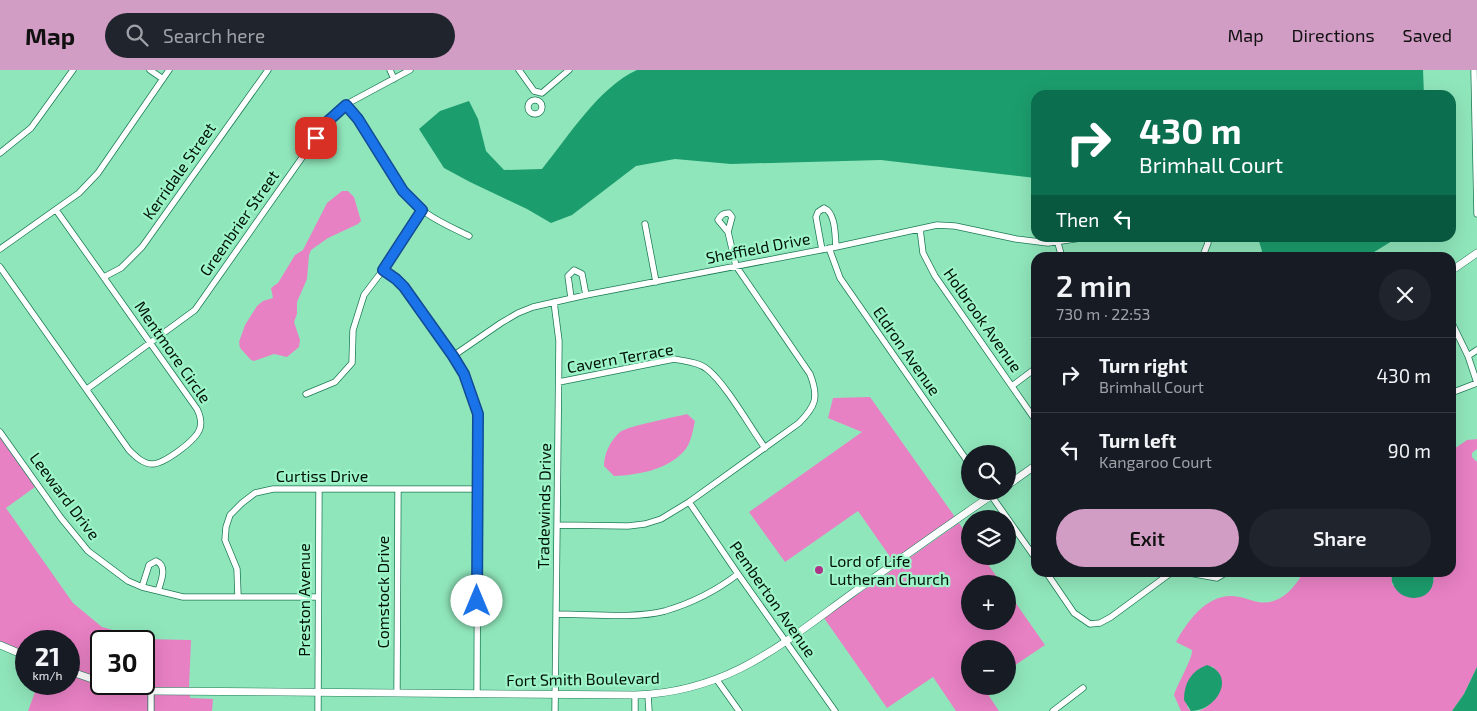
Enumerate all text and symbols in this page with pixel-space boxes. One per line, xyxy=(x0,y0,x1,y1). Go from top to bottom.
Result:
search box xyxy=(105,13,455,58)
text: Map xyxy=(25,21,75,50)
icon: search xyxy=(123,21,151,49)
text: Search here xyxy=(163,24,265,47)
text: Map xyxy=(1227,24,1264,46)
text: Directions xyxy=(1292,24,1375,46)
text: Saved xyxy=(1403,24,1452,46)
text: 430 m xyxy=(1139,109,1242,151)
icon: right xyxy=(1056,110,1121,175)
pin xyxy=(295,117,337,159)
street label: Kerridale Street xyxy=(138,119,219,223)
icon: arrive xyxy=(302,124,330,152)
text: Brimhall Court xyxy=(1139,151,1283,177)
street label: Greenbrier Street xyxy=(195,166,282,279)
icon: left xyxy=(1109,205,1137,233)
text: Then xyxy=(1056,208,1099,231)
street label: Sheffield Drive xyxy=(704,228,812,267)
street label: Holbrook Avenue xyxy=(940,264,1026,375)
text: 2 min xyxy=(1056,267,1132,303)
button: close xyxy=(1379,269,1431,321)
street label: Mentmore Circle xyxy=(131,297,216,406)
street label: Eldron Avenue xyxy=(870,303,945,399)
text: 730 m · 22:53 xyxy=(1056,304,1150,323)
street label: Cavern Terrace xyxy=(565,339,675,376)
text: Turn right xyxy=(1099,354,1187,377)
icon: right xyxy=(1056,361,1084,389)
text: 430 m xyxy=(1376,364,1431,387)
text: Brimhall Court xyxy=(1099,377,1204,396)
text: Turn left xyxy=(1099,429,1176,452)
icon: left xyxy=(1056,436,1084,464)
text: 90 m xyxy=(1388,439,1431,462)
street label: Tradewinds Drive xyxy=(533,443,554,569)
map controls xyxy=(961,445,1016,695)
button: search xyxy=(961,445,1016,500)
street label: Leeward Drive xyxy=(26,448,104,543)
text: Kangaroo Court xyxy=(1099,452,1212,471)
street label: Curtiss Drive xyxy=(276,466,368,485)
button: Exit xyxy=(1056,509,1239,567)
button: Share xyxy=(1249,509,1431,567)
button: layers xyxy=(961,510,1016,565)
street label: Comstock Drive xyxy=(373,536,392,648)
street label: Pemberton Avenue xyxy=(726,537,821,660)
street label: Preston Avenue xyxy=(294,543,313,657)
place label: Lord of Life Lutheran Church xyxy=(829,551,949,588)
marker: Lord of Life Lutheran Church xyxy=(813,564,825,576)
position arrow xyxy=(450,574,502,626)
button: + xyxy=(961,575,1016,630)
speed limit sign: 30 xyxy=(90,630,155,695)
button: − xyxy=(961,640,1016,695)
text: 21 xyxy=(35,641,60,671)
text: km/h xyxy=(33,668,62,682)
street label: Fort Smith Boulevard xyxy=(506,668,660,689)

